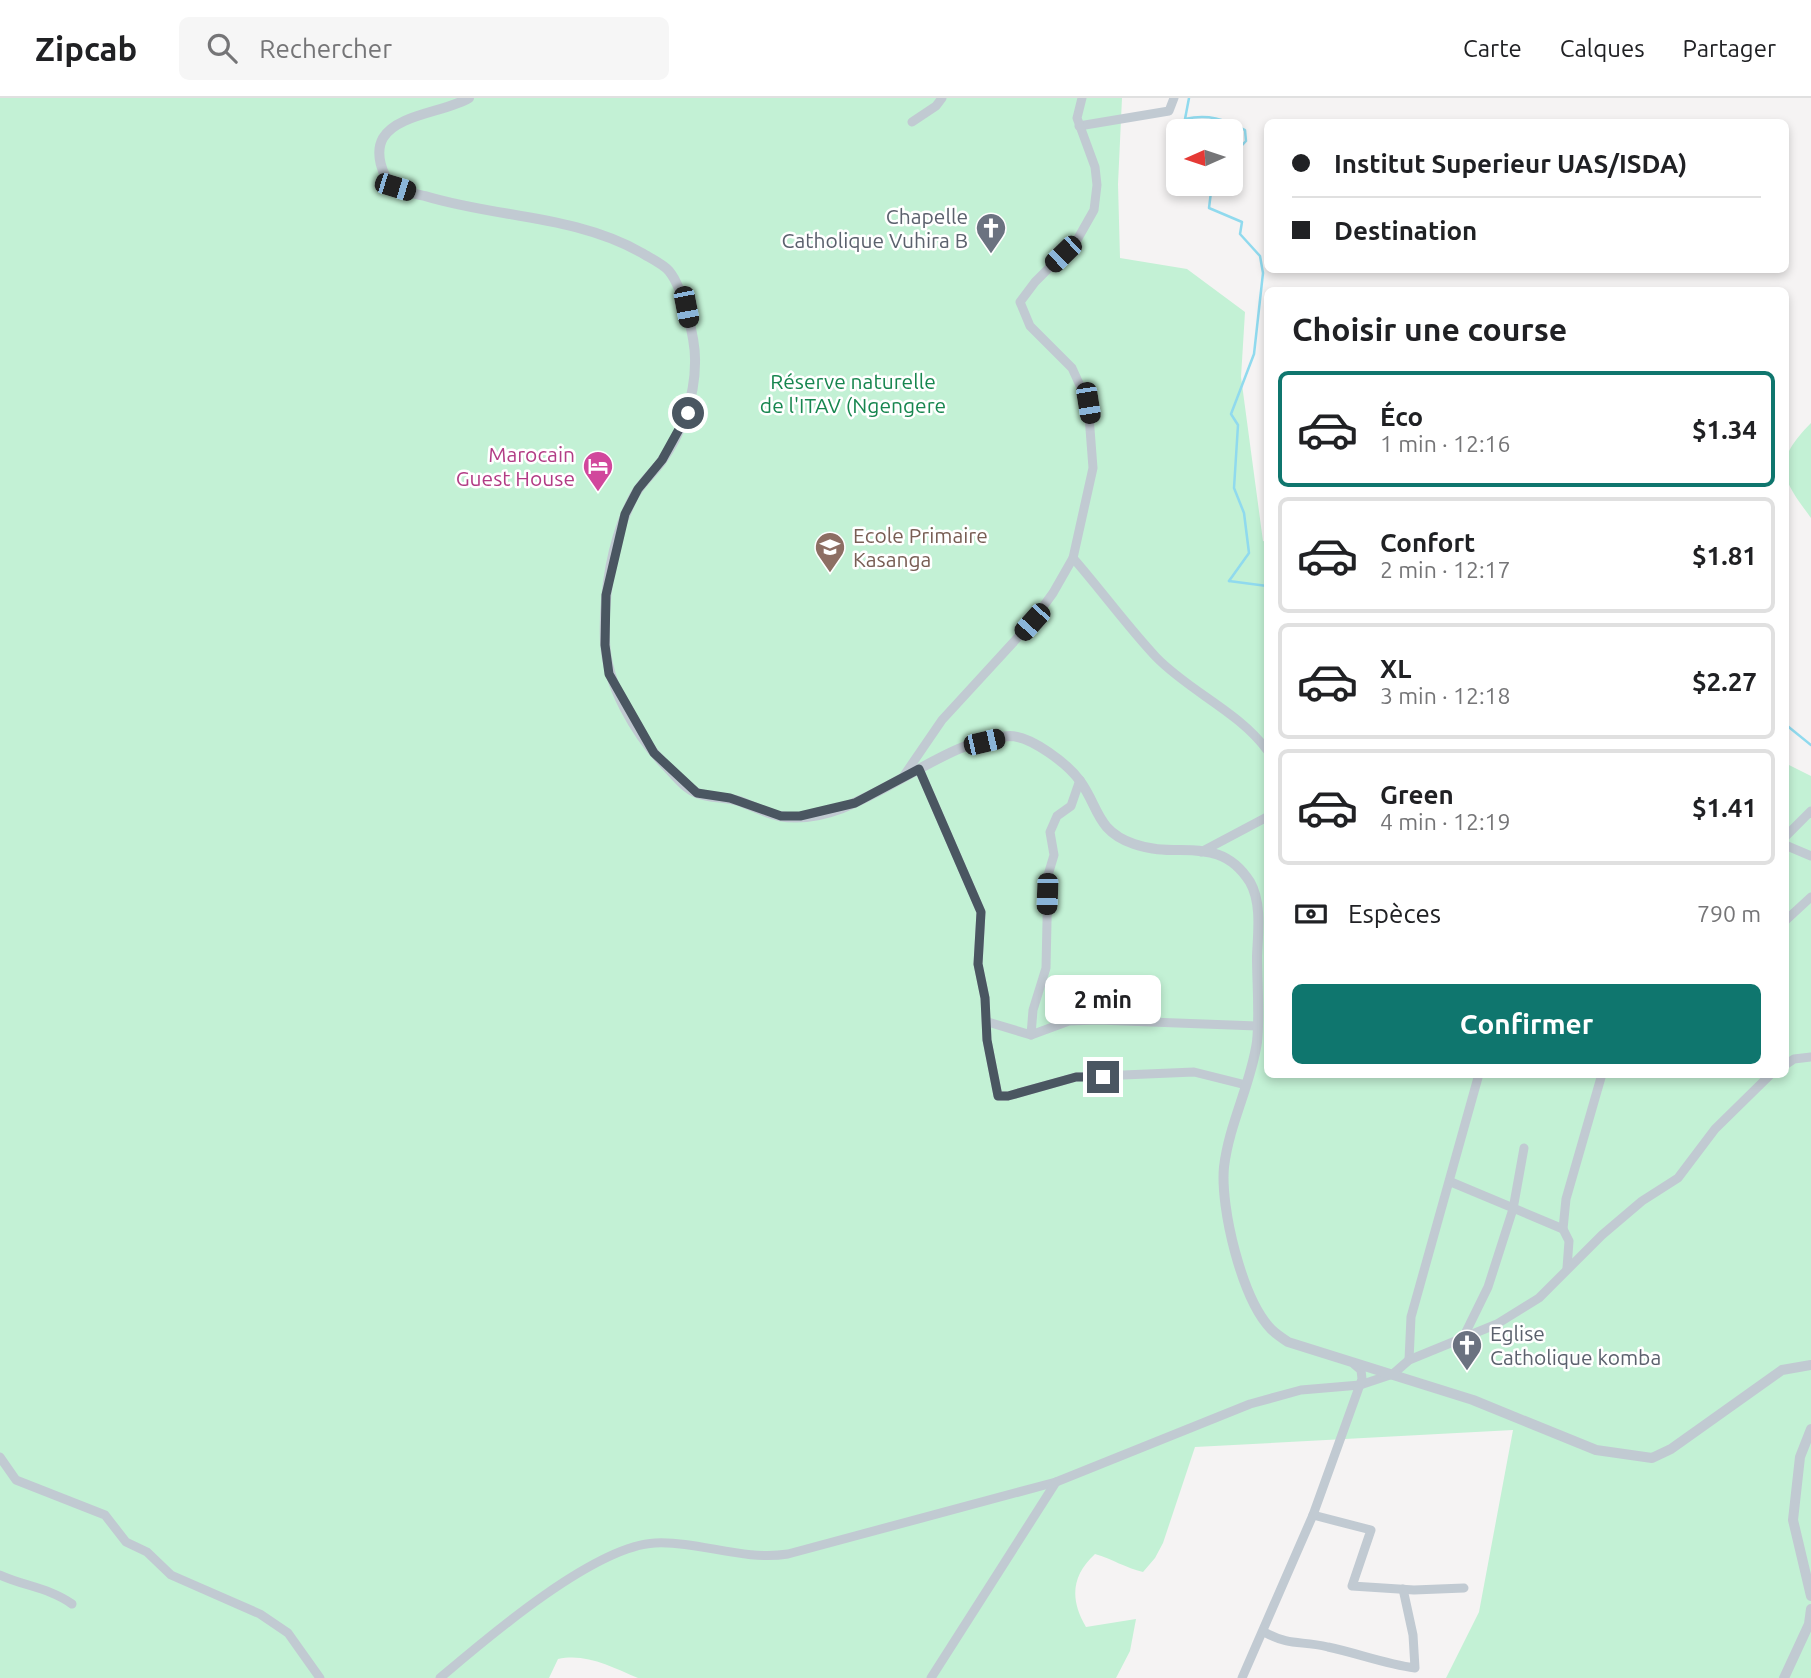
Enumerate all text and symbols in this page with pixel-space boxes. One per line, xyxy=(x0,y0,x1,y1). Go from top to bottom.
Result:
search box xyxy=(179,17,669,80)
icon: search xyxy=(203,29,241,67)
text: Zipcab xyxy=(35,30,137,67)
text: Rechercher xyxy=(259,34,392,63)
text: Carte xyxy=(1463,35,1522,62)
text: Calques xyxy=(1560,35,1645,62)
text: Partager xyxy=(1683,35,1776,62)
north arrow xyxy=(1166,119,1242,196)
map controls xyxy=(1166,119,1243,196)
text: Institut Superieur UAS/ISDA) xyxy=(1334,149,1687,178)
car xyxy=(372,171,419,203)
place label: Chapelle Catholique Vuhira B xyxy=(781,204,968,252)
church icon: Chapelle Catholique Vuhira B xyxy=(974,211,1008,255)
text: Destination xyxy=(1334,216,1477,245)
car xyxy=(1041,232,1086,276)
car xyxy=(672,284,701,330)
text: Choisir une course xyxy=(1292,311,1567,347)
park label: Réserve naturelle de l'ITAV (Ngengere xyxy=(760,369,946,417)
car xyxy=(1075,381,1102,425)
route start xyxy=(672,397,704,429)
icon: car xyxy=(1296,398,1359,461)
text: Éco xyxy=(1380,402,1423,431)
text: $1.34 xyxy=(1692,415,1757,444)
text: 1 min · 12:16 xyxy=(1380,431,1511,456)
place label: Marocain Guest House xyxy=(456,442,575,490)
hotel icon: Marocain Guest House xyxy=(581,449,615,493)
place label: Ecole Primaire Kasanga xyxy=(853,523,988,571)
icon: car xyxy=(1296,524,1359,587)
text: Confort xyxy=(1380,528,1475,557)
school or university icon: Ecole Primaire Kasanga xyxy=(813,530,847,574)
text: $1.81 xyxy=(1692,541,1757,570)
text: 2 min · 12:17 xyxy=(1380,557,1511,582)
car xyxy=(1011,599,1054,645)
icon: car xyxy=(1296,650,1359,713)
text: XL xyxy=(1380,654,1411,683)
text: $2.27 xyxy=(1692,667,1757,696)
text: 3 min · 12:18 xyxy=(1380,683,1511,708)
car xyxy=(962,727,1007,757)
icon: car xyxy=(1296,776,1359,839)
text: Green xyxy=(1380,780,1454,809)
text: $1.41 xyxy=(1692,793,1757,822)
text: 4 min · 12:19 xyxy=(1380,809,1511,834)
car xyxy=(1036,873,1059,915)
icon: cash xyxy=(1292,895,1330,933)
text: Espèces xyxy=(1348,899,1441,928)
text: 790 m xyxy=(1697,901,1761,926)
callout: 2 min xyxy=(1045,976,1161,1024)
button: Confirmer xyxy=(1292,984,1761,1064)
text: 2 min xyxy=(1074,987,1132,1012)
route end xyxy=(1087,1061,1119,1093)
place label: Eglise Catholique komba xyxy=(1490,1321,1661,1369)
church icon: Eglise Catholique komba xyxy=(1450,1328,1484,1372)

